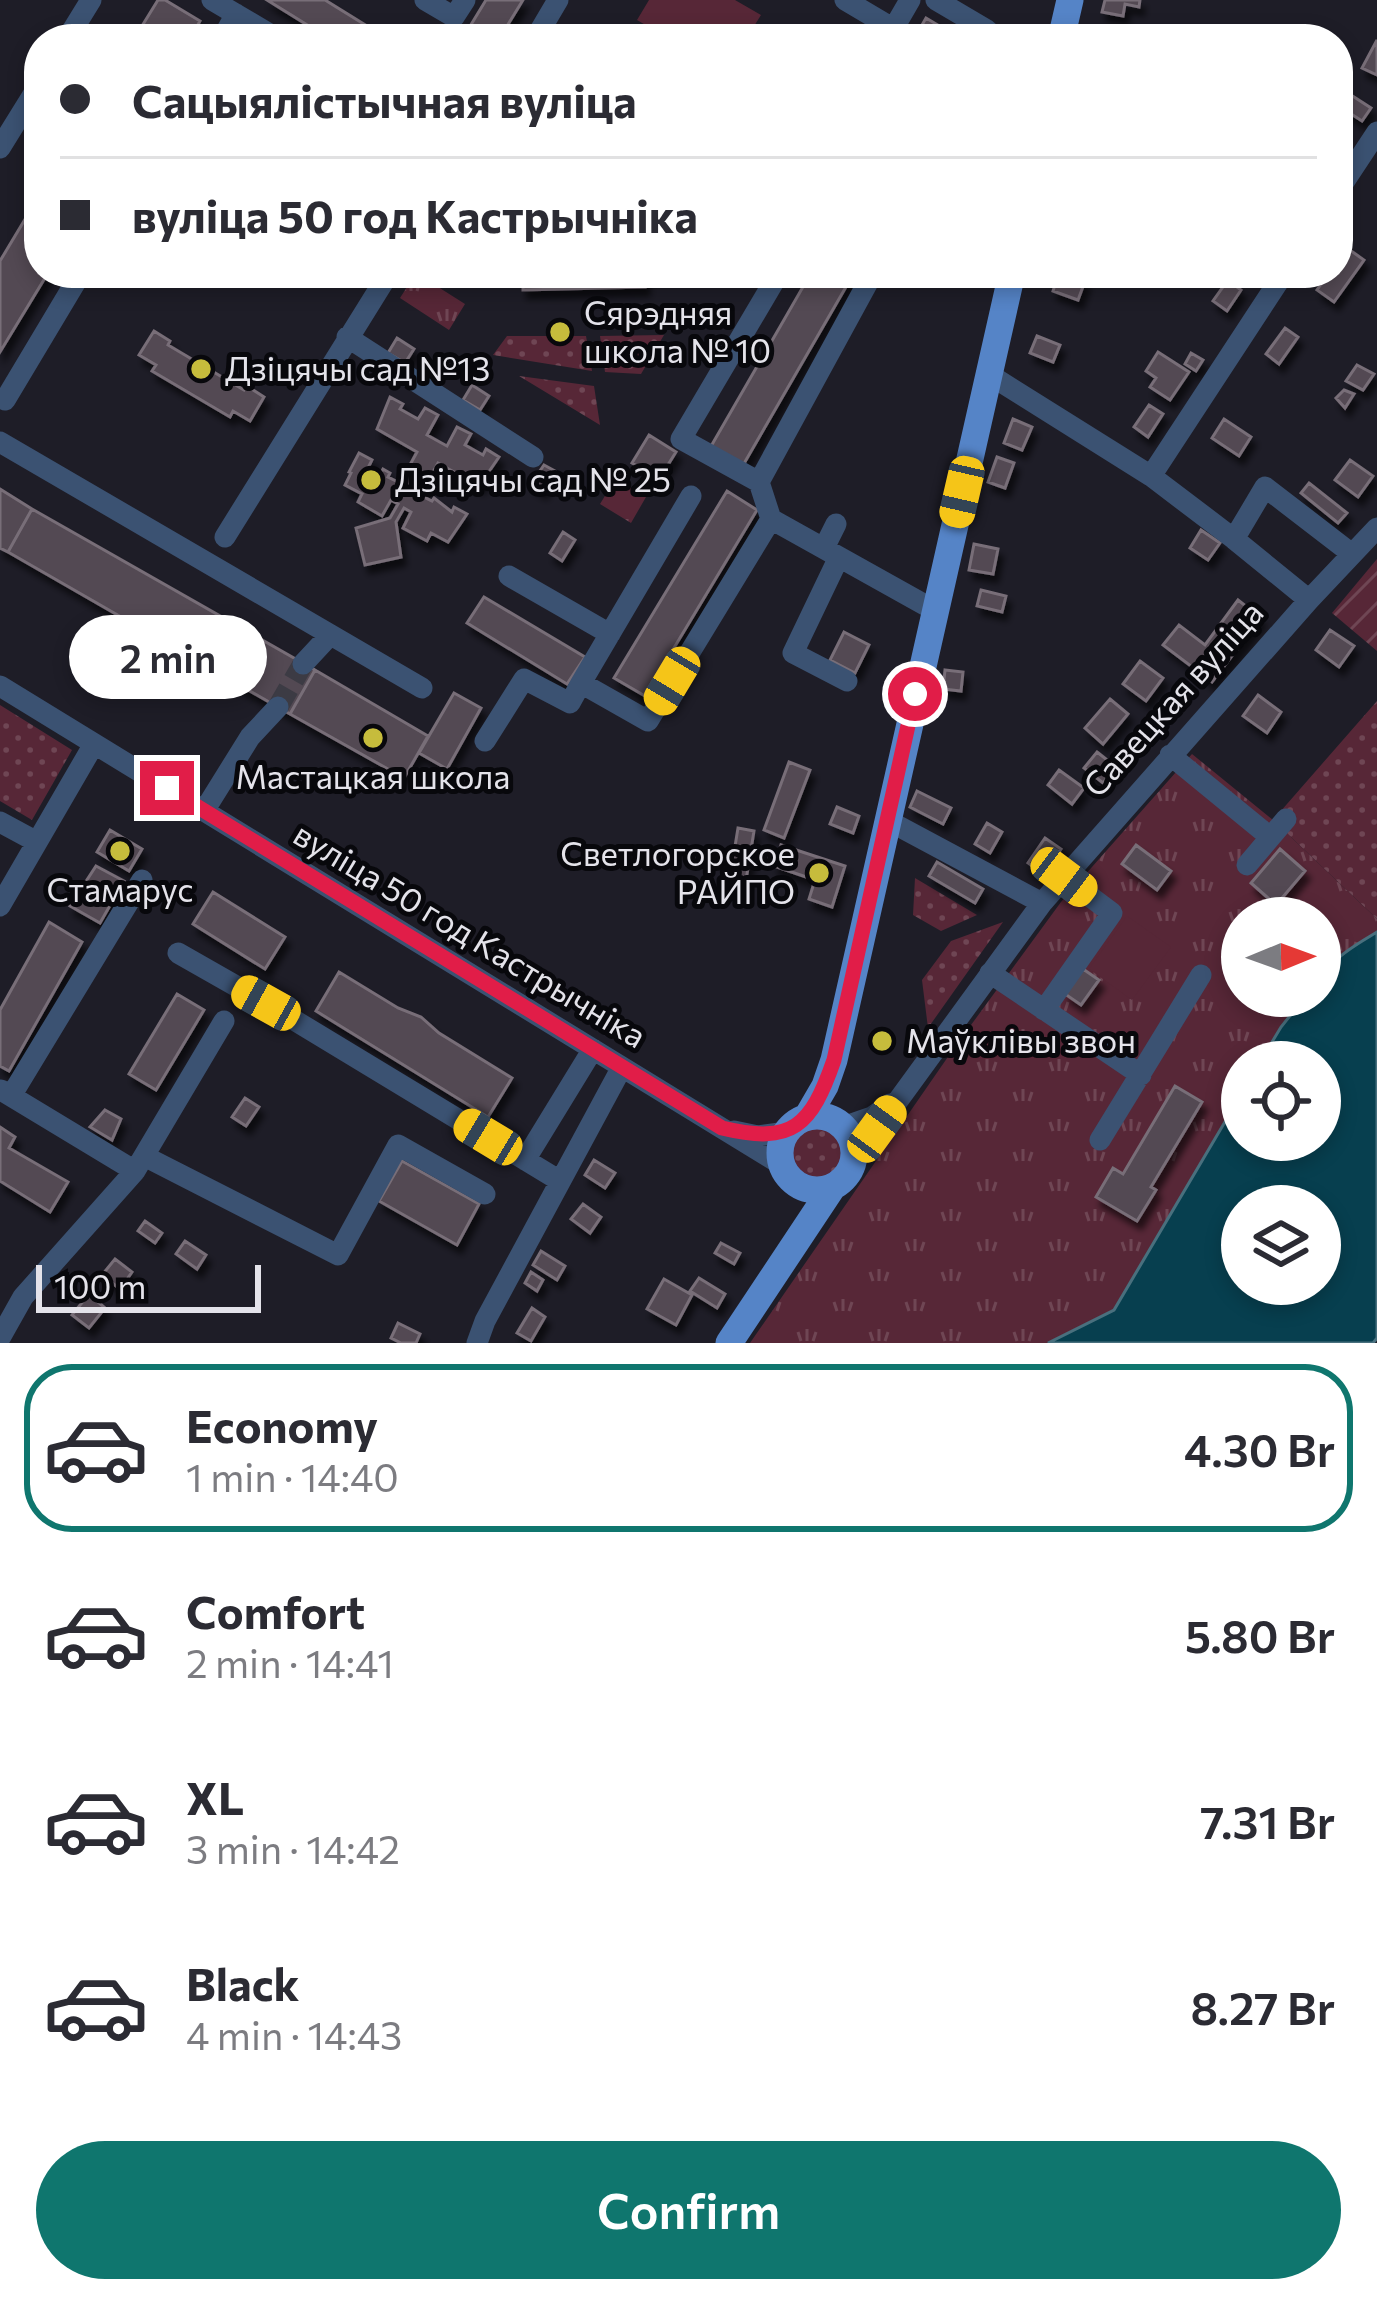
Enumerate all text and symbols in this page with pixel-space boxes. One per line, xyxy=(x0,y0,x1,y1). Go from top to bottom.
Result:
text: Сацыялістычная вуліца xyxy=(132,72,636,127)
text: вуліца 50 год Кастрычніка xyxy=(132,187,698,242)
place label: Сярэдняя школа № 10 xyxy=(584,291,771,370)
marker: Сярэдняя школа № 10 xyxy=(547,319,573,345)
place label: Дзіцячы сад №13 xyxy=(225,347,490,388)
marker: Дзіцячы сад №13 xyxy=(188,356,214,382)
car xyxy=(936,453,988,531)
place label: Дзіцячы сад № 25 xyxy=(395,458,671,499)
marker: Дзіцячы сад № 25 xyxy=(358,467,384,493)
street label: Савецкая вуліца xyxy=(1073,592,1271,804)
callout: 2 min xyxy=(68,614,266,698)
text: 2 min xyxy=(120,633,216,681)
car xyxy=(638,641,706,721)
route start xyxy=(888,667,942,721)
marker: Мастацкая школа xyxy=(360,725,386,751)
place label: Мастацкая школа xyxy=(236,755,510,796)
route end xyxy=(140,761,194,815)
street label: вуліца 50 год Кастрычніка xyxy=(287,812,654,1055)
place label: Светлогорское РАЙПО xyxy=(560,832,795,911)
marker: Стамарус xyxy=(107,838,133,864)
car xyxy=(1024,841,1104,913)
marker: Светлогорское РАЙПО xyxy=(806,860,832,886)
place label: Стамарус xyxy=(46,868,194,909)
north arrow xyxy=(1221,897,1341,1017)
map controls xyxy=(1221,897,1341,1305)
car xyxy=(226,970,306,1036)
place label: Маўклівы звон xyxy=(906,1019,1136,1060)
marker: Маўклівы звон xyxy=(869,1028,895,1054)
button: locate xyxy=(1221,1041,1341,1161)
car xyxy=(841,1089,913,1169)
car xyxy=(448,1103,528,1171)
button: layers xyxy=(1221,1185,1341,1305)
scale bar xyxy=(36,1259,261,1312)
text: 100 m xyxy=(54,1265,146,1306)
icon: car xyxy=(42,1394,150,1502)
text: Economy xyxy=(186,1397,378,1452)
text: 4.30 Br xyxy=(1184,1421,1335,1476)
text: 1 min · 14:40 xyxy=(186,1452,399,1500)
icon: car xyxy=(42,1580,150,1688)
text: Comfort xyxy=(186,1583,365,1638)
text: 5.80 Br xyxy=(1185,1607,1335,1662)
text: 2 min · 14:41 xyxy=(186,1638,394,1686)
icon: car xyxy=(42,1766,150,1874)
text: XL xyxy=(186,1769,244,1824)
text: 7.31 Br xyxy=(1200,1793,1335,1848)
text: 3 min · 14:42 xyxy=(186,1824,400,1872)
icon: car xyxy=(42,1952,150,2060)
text: Black xyxy=(186,1955,299,2010)
text: 8.27 Br xyxy=(1190,1979,1335,2034)
text: 4 min · 14:43 xyxy=(186,2010,402,2058)
button: Confirm xyxy=(36,2141,1341,2279)

